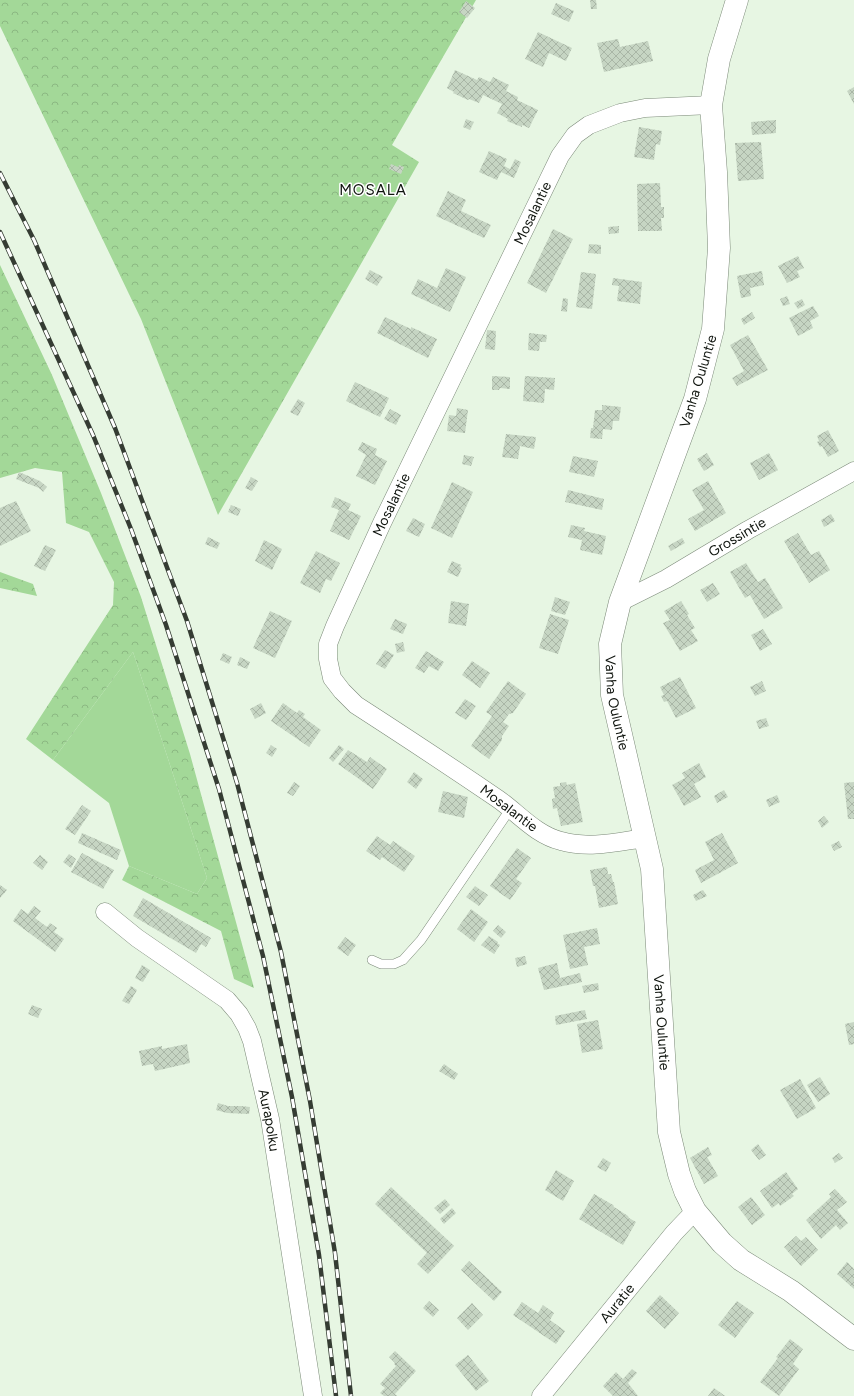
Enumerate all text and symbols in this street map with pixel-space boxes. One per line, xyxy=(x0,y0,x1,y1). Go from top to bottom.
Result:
street label: Mosalantie xyxy=(510,179,555,248)
district label: MOSALA xyxy=(339,181,407,199)
street label: Vanha Ouluntie xyxy=(676,332,721,430)
street label: Mosalantie xyxy=(369,470,414,539)
street label: Grossintie xyxy=(705,514,769,561)
street label: Vanha Ouluntie xyxy=(601,655,632,752)
street label: Mosalantie xyxy=(476,781,541,836)
street label: Vanha Ouluntie xyxy=(650,974,673,1071)
street label: Aurapolku xyxy=(254,1087,283,1153)
street label: Auratie xyxy=(596,1280,638,1326)

